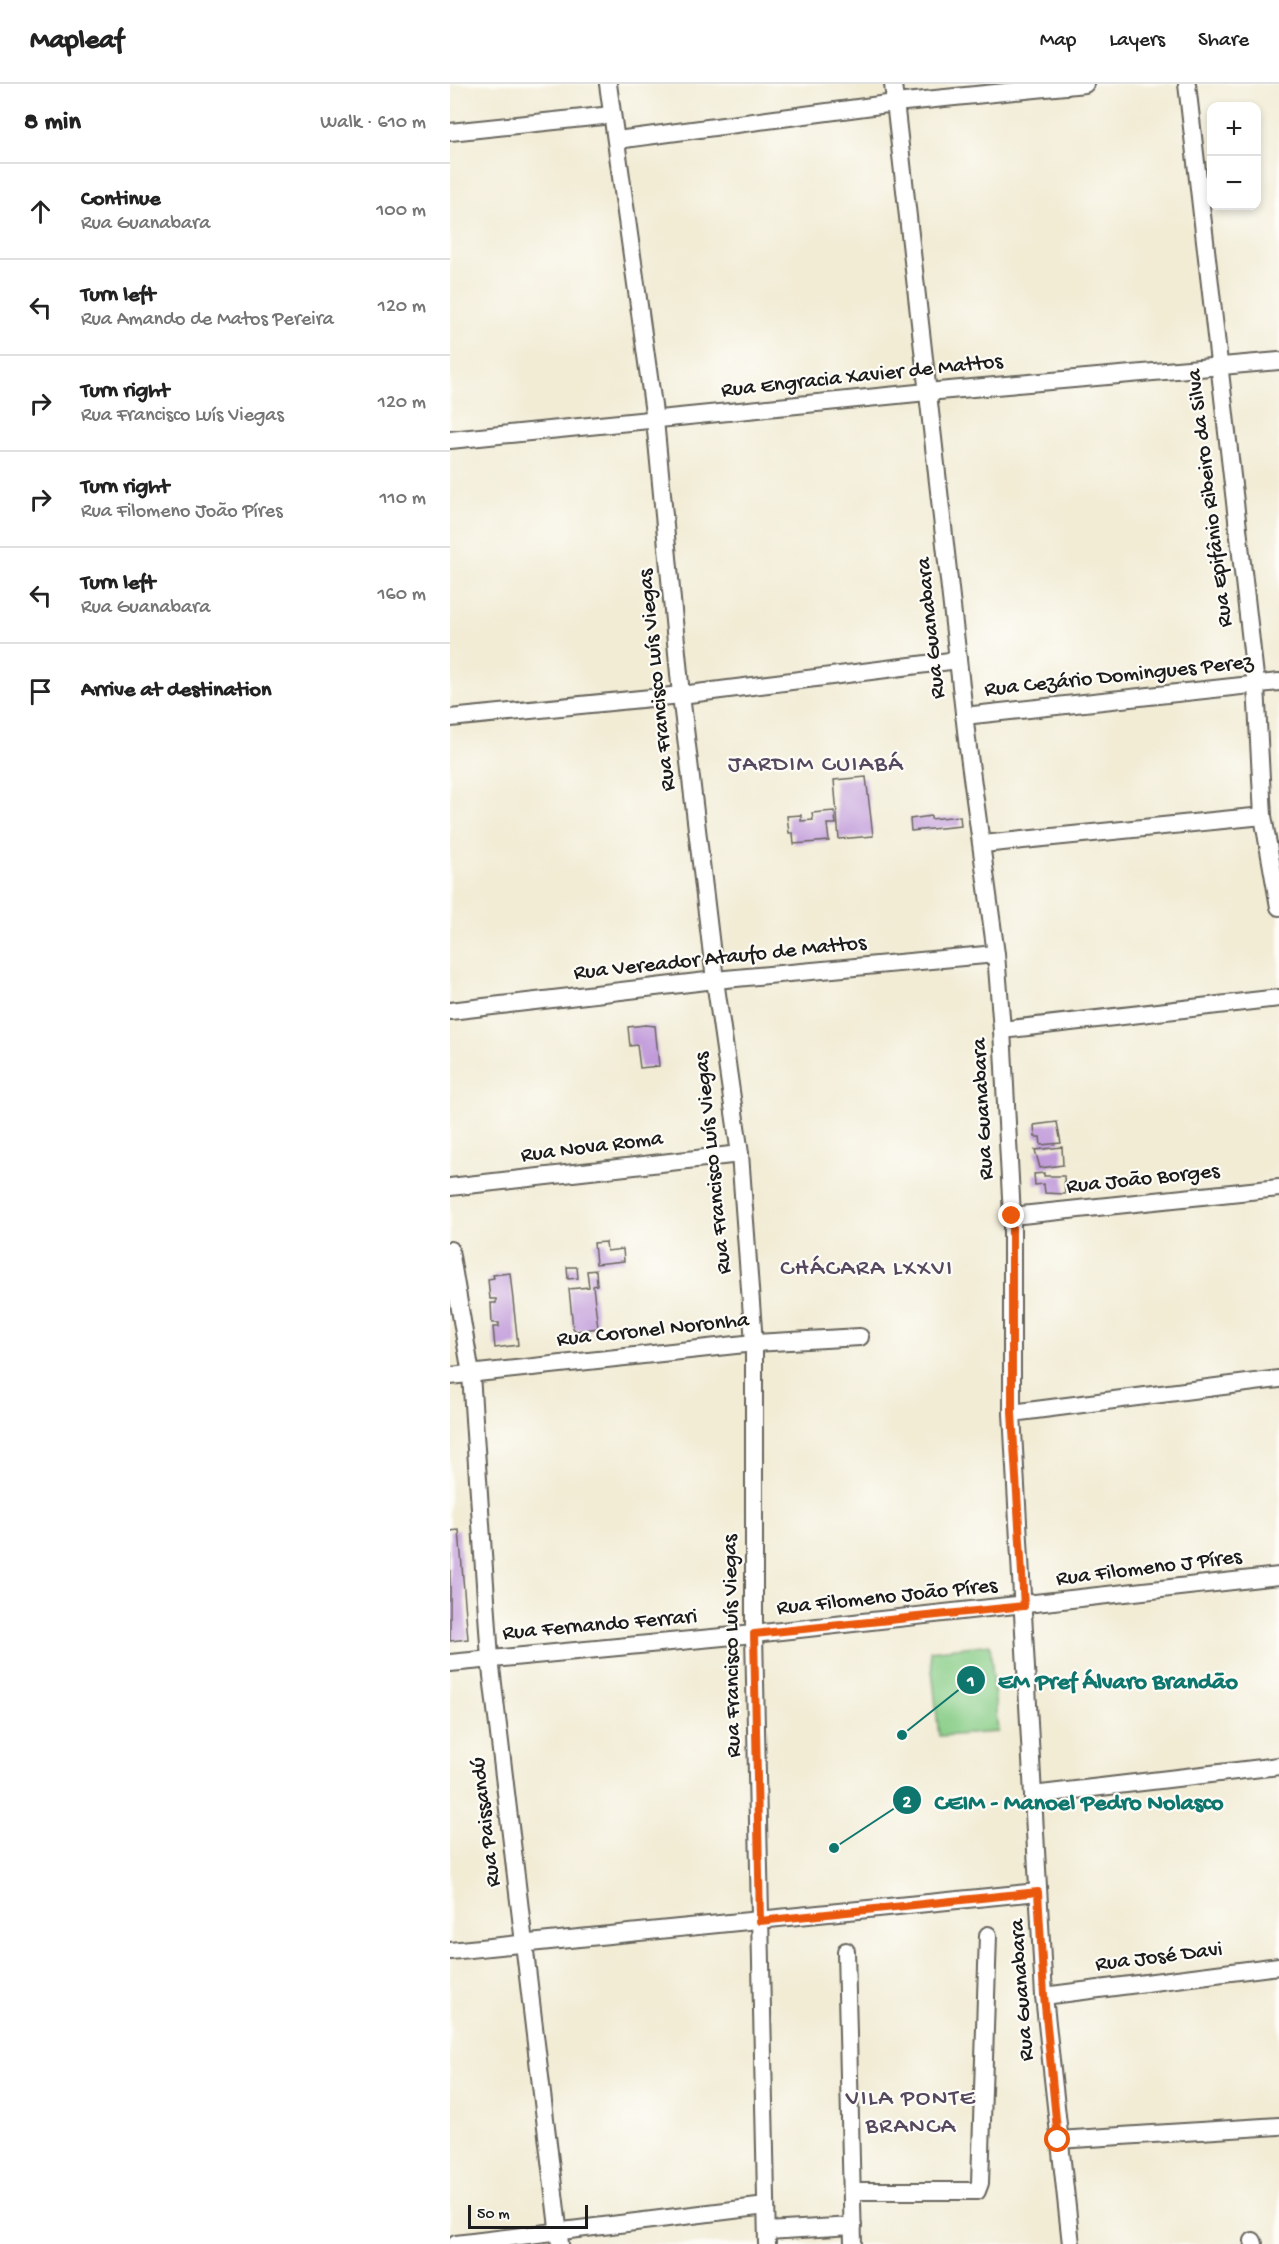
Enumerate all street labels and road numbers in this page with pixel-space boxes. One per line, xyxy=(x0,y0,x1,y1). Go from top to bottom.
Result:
street label: Rua Engracia Xavier de Mattos xyxy=(720,349,1005,405)
street label: Rua Epifânio Ribeiro da Silva xyxy=(1182,367,1240,629)
street label: Rua Guanabara xyxy=(912,555,952,700)
street label: Rua Francisco Luís Viegas xyxy=(633,567,683,792)
street label: Rua Cezário Domingues Perez xyxy=(983,650,1256,704)
street label: Rua Vereador Ataufo de Mattos xyxy=(573,931,868,987)
street label: Rua Guanabara xyxy=(967,1037,1001,1181)
street label: Rua Francisco Luís Viegas xyxy=(689,1050,739,1275)
street label: Rua Nova Roma xyxy=(519,1126,665,1170)
street label: Rua João Borges xyxy=(1065,1159,1222,1201)
street label: Rua Coronel Noronha xyxy=(556,1308,751,1354)
street label: Rua Francisco Luís Viegas xyxy=(718,1533,748,1758)
street label: Rua Filomeno J Píres xyxy=(1055,1545,1244,1593)
street label: Rua Filomeno João Píres xyxy=(775,1573,999,1623)
street label: Rua Fernando Ferrari xyxy=(502,1605,698,1647)
street label: Rua Paissandú xyxy=(466,1756,508,1888)
street label: Rua Guanabara xyxy=(1005,1917,1041,2062)
street label: Rua José Davi xyxy=(1094,1937,1224,1979)

